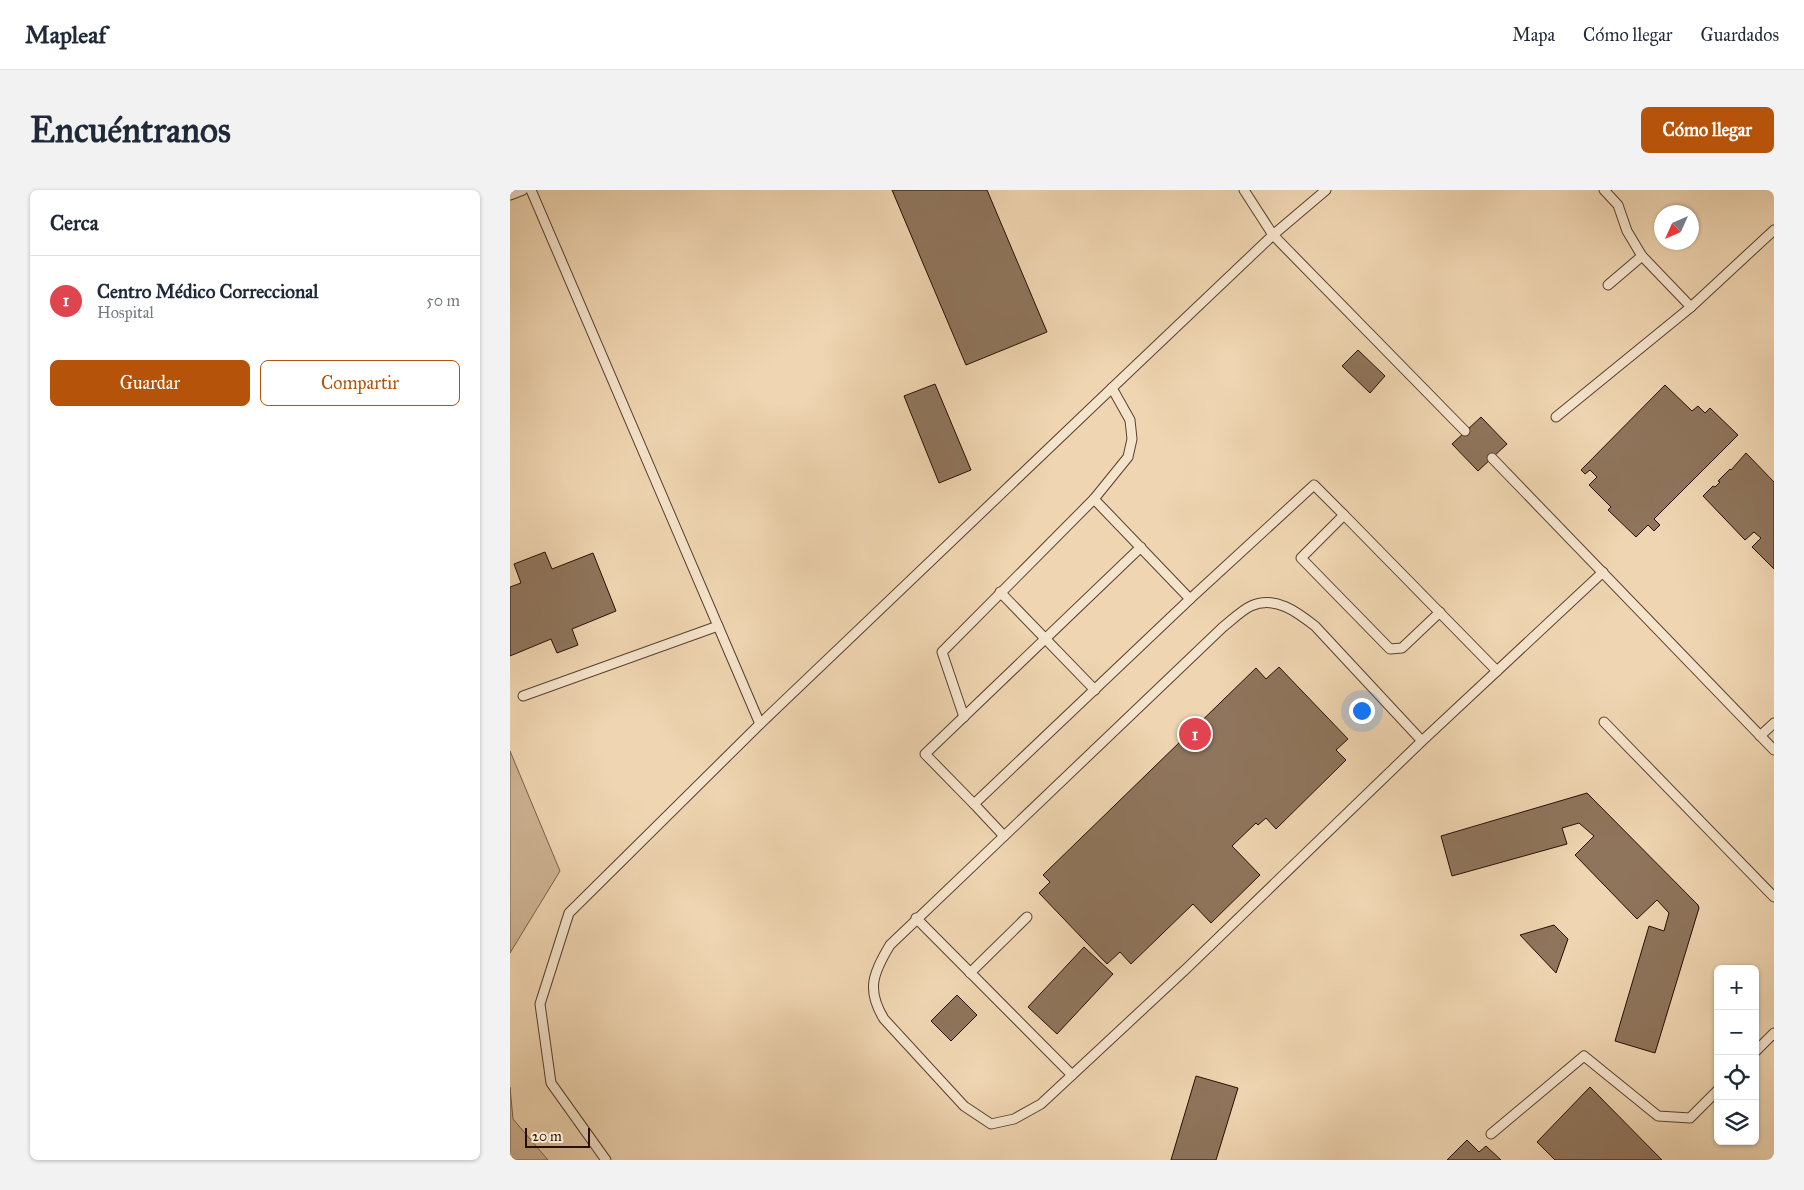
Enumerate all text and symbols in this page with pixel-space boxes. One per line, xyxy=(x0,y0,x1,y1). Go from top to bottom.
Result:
text: Mapleaf xyxy=(25,20,106,50)
text: Mapa xyxy=(1512,24,1555,46)
text: Cómo llegar xyxy=(1583,24,1673,46)
text: Guardados xyxy=(1701,24,1779,46)
button: Cómo llegar xyxy=(1641,107,1774,153)
text: Encuéntranos xyxy=(30,109,231,152)
north arrow xyxy=(1654,205,1699,250)
text: Cerca xyxy=(50,210,99,236)
text: Centro Médico Correccional xyxy=(97,280,318,303)
text: 1 xyxy=(63,291,69,310)
text: 50 m xyxy=(426,291,460,310)
text: Hospital xyxy=(97,303,154,322)
button: Guardar xyxy=(50,360,250,406)
button: Compartir xyxy=(260,360,460,406)
your location xyxy=(1349,698,1375,724)
pin: 1 xyxy=(1179,715,1211,753)
map controls xyxy=(1714,965,1759,1145)
button: + xyxy=(1714,965,1759,1010)
button: − xyxy=(1714,1010,1759,1055)
button: locate xyxy=(1714,1055,1759,1100)
button: layers xyxy=(1714,1100,1759,1145)
scale bar xyxy=(525,1125,590,1148)
text: 20 m xyxy=(532,1128,562,1145)

